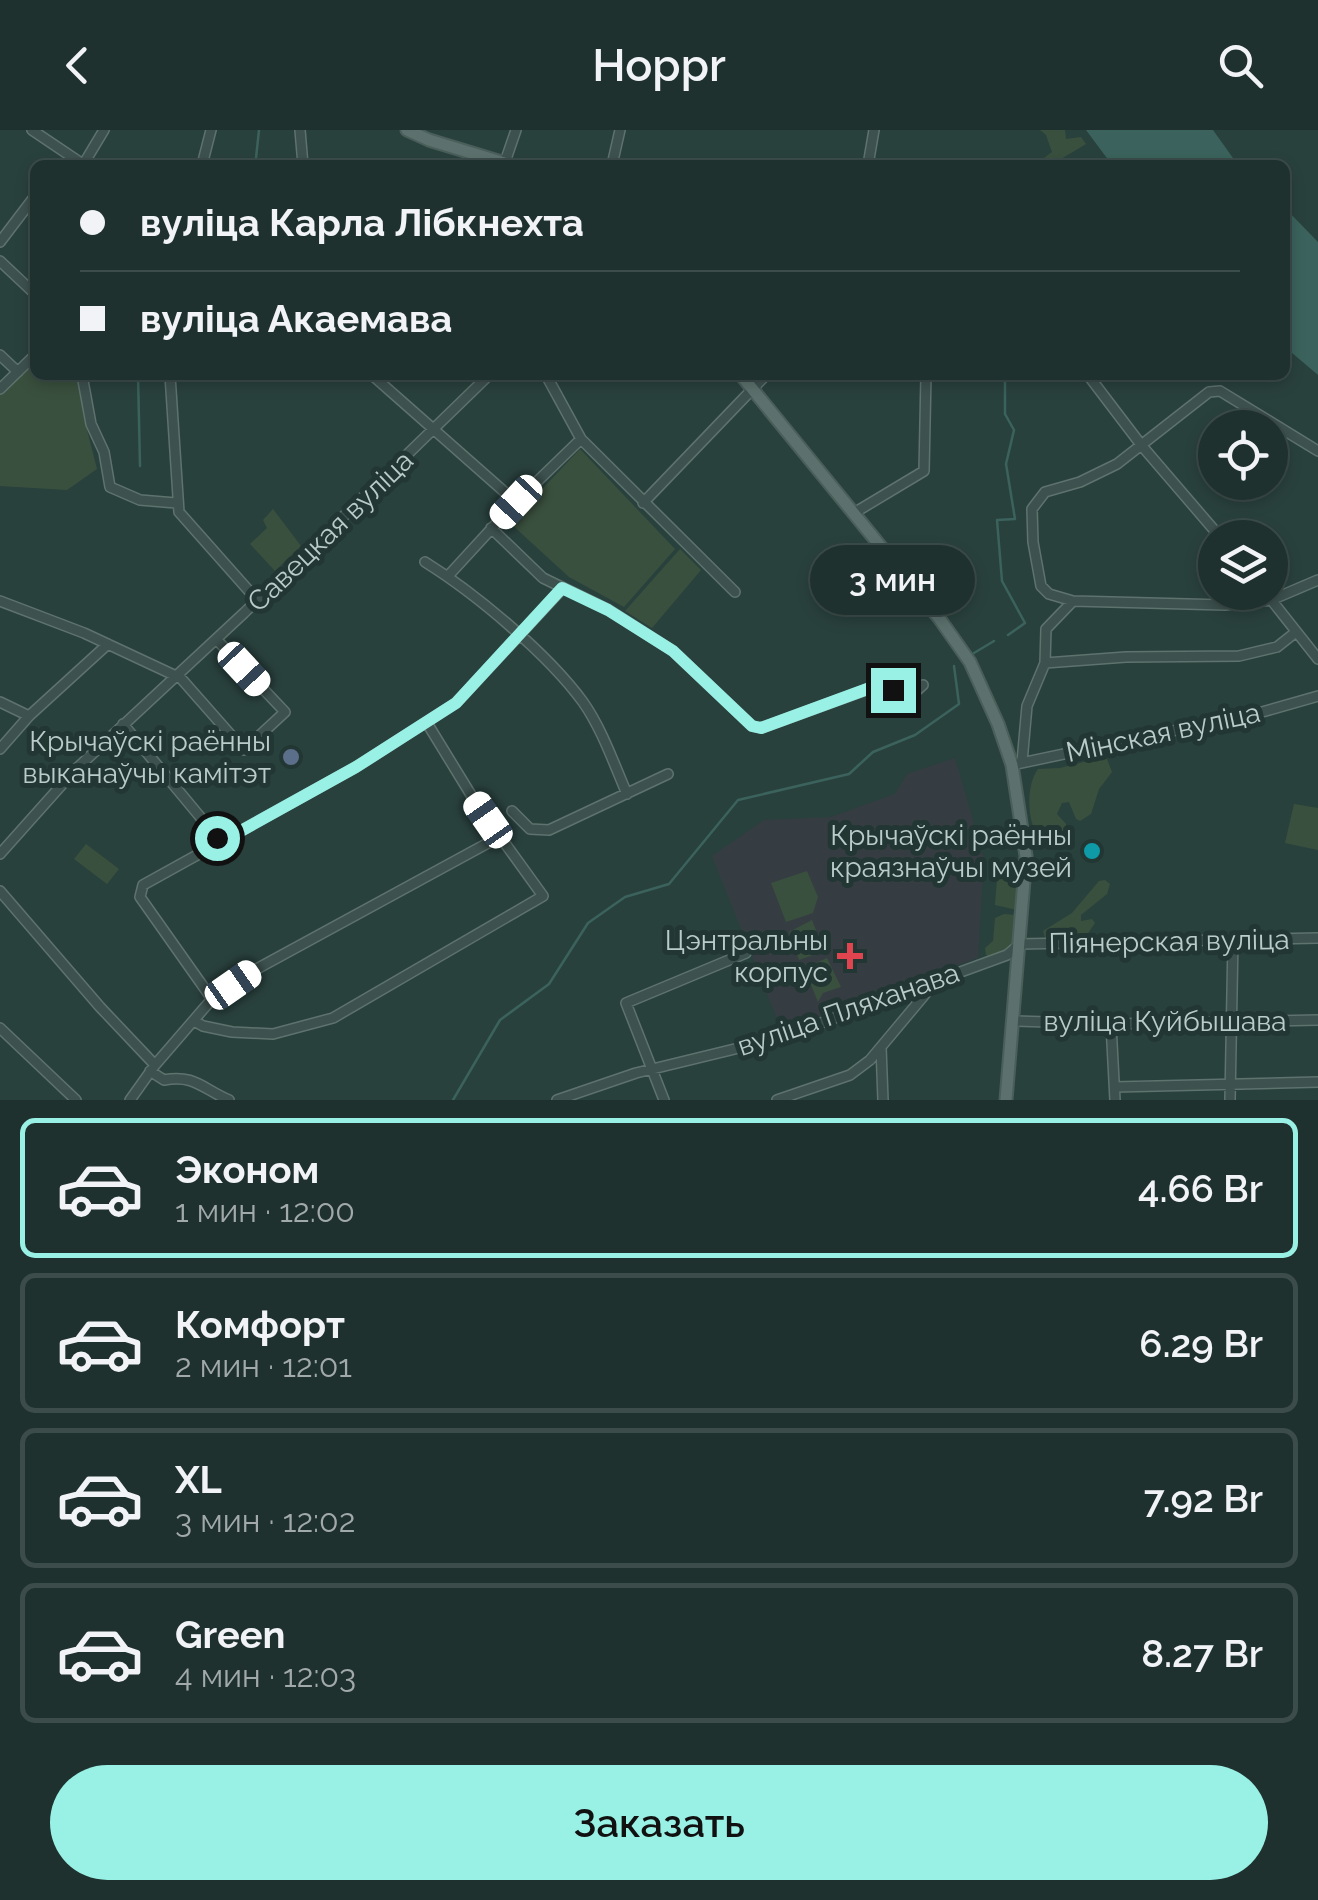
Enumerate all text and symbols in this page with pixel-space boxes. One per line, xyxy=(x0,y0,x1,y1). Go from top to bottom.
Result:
icon: back xyxy=(50,38,105,93)
icon: search xyxy=(1213,38,1268,93)
text: Hoppr xyxy=(592,39,726,92)
text: вуліца Карла Лібкнехта xyxy=(140,200,584,245)
text: вуліца Акаемава xyxy=(140,296,452,341)
map controls xyxy=(1198,410,1288,610)
button: locate xyxy=(1198,410,1288,500)
street label: Савецкая вуліца xyxy=(241,444,420,619)
car xyxy=(485,470,547,534)
button: layers xyxy=(1198,520,1288,610)
callout: 3 мин xyxy=(810,545,976,615)
text: 3 мин xyxy=(849,561,936,598)
car xyxy=(213,637,275,701)
route end xyxy=(871,668,916,713)
street label: Мінская вуліца xyxy=(1063,696,1263,769)
place label: Крычаўскі раённы выканаўчы камітэт xyxy=(23,725,271,790)
marker: Крычаўскі раённы выканаўчы камітэт xyxy=(280,746,302,768)
car xyxy=(459,787,517,853)
route start xyxy=(195,816,240,861)
place label: Крычаўскі раённы краязнаўчы музей xyxy=(830,819,1072,884)
marker: Крычаўскі раённы краязнаўчы музей xyxy=(1081,840,1103,862)
street label: Піянерская вуліца xyxy=(1048,923,1290,960)
place label: Цэнтральны корпус xyxy=(665,924,828,989)
marker: Цэнтральны корпус xyxy=(837,943,863,969)
car xyxy=(200,956,266,1014)
street label: вуліца Пляханава xyxy=(733,956,963,1063)
street label: вуліца Куйбышава xyxy=(1043,1005,1287,1038)
icon: car xyxy=(55,1143,145,1233)
text: Эконом xyxy=(175,1147,319,1192)
text: 4.66 Br xyxy=(1138,1166,1263,1211)
text: 1 мин · 12:00 xyxy=(175,1192,355,1229)
icon: car xyxy=(55,1298,145,1388)
text: Комфорт xyxy=(175,1302,345,1347)
text: 6.29 Br xyxy=(1139,1321,1263,1366)
text: 2 мин · 12:01 xyxy=(175,1347,352,1384)
icon: car xyxy=(55,1453,145,1543)
text: XL xyxy=(175,1457,222,1502)
text: 7.92 Br xyxy=(1144,1476,1263,1521)
text: 3 мин · 12:02 xyxy=(175,1502,355,1539)
icon: car xyxy=(55,1608,145,1698)
text: Green xyxy=(175,1612,285,1657)
text: 8.27 Br xyxy=(1141,1631,1263,1676)
text: 4 мин · 12:03 xyxy=(175,1657,356,1694)
button: Заказать xyxy=(50,1765,1268,1880)

